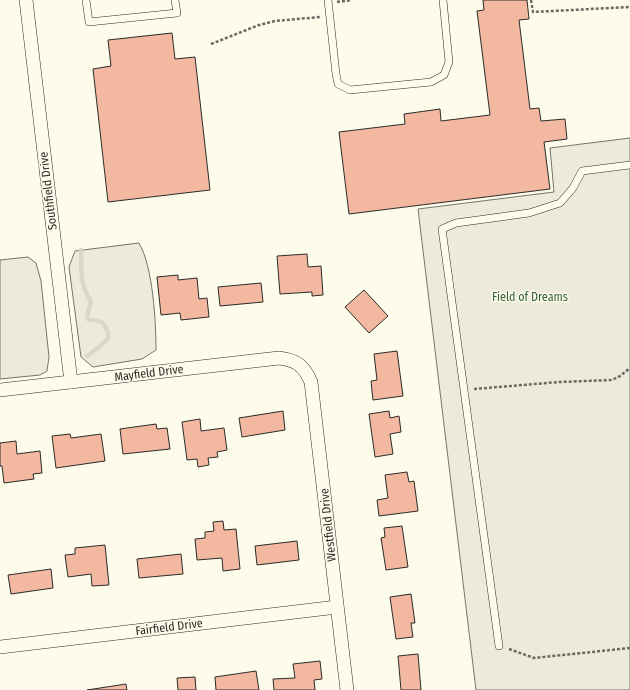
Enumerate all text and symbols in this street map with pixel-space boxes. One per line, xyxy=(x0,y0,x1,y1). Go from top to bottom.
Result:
street label: Southfield Drive xyxy=(36,151,60,231)
park label: Field of Dreams xyxy=(492,290,568,304)
street label: Mayfield Drive xyxy=(114,362,184,384)
street label: Westfield Drive xyxy=(317,488,339,562)
street label: Fairfield Drive xyxy=(135,616,203,638)

